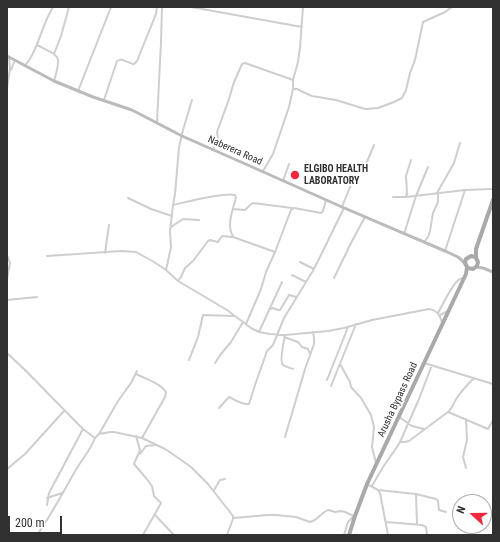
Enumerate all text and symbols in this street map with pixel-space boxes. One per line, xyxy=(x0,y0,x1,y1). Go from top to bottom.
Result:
street label: Naberera Road xyxy=(206,134,264,168)
place label: ELGIBO HEALTH LABORATORY xyxy=(304,163,368,186)
marker: ELGIBO HEALTH LABORATORY xyxy=(289,169,301,181)
street label: Arusha Bypass Road xyxy=(375,361,421,439)
north arrow xyxy=(452,494,492,534)
text: N xyxy=(454,504,469,515)
scale bar xyxy=(10,508,64,534)
text: 200 m xyxy=(15,516,45,530)

